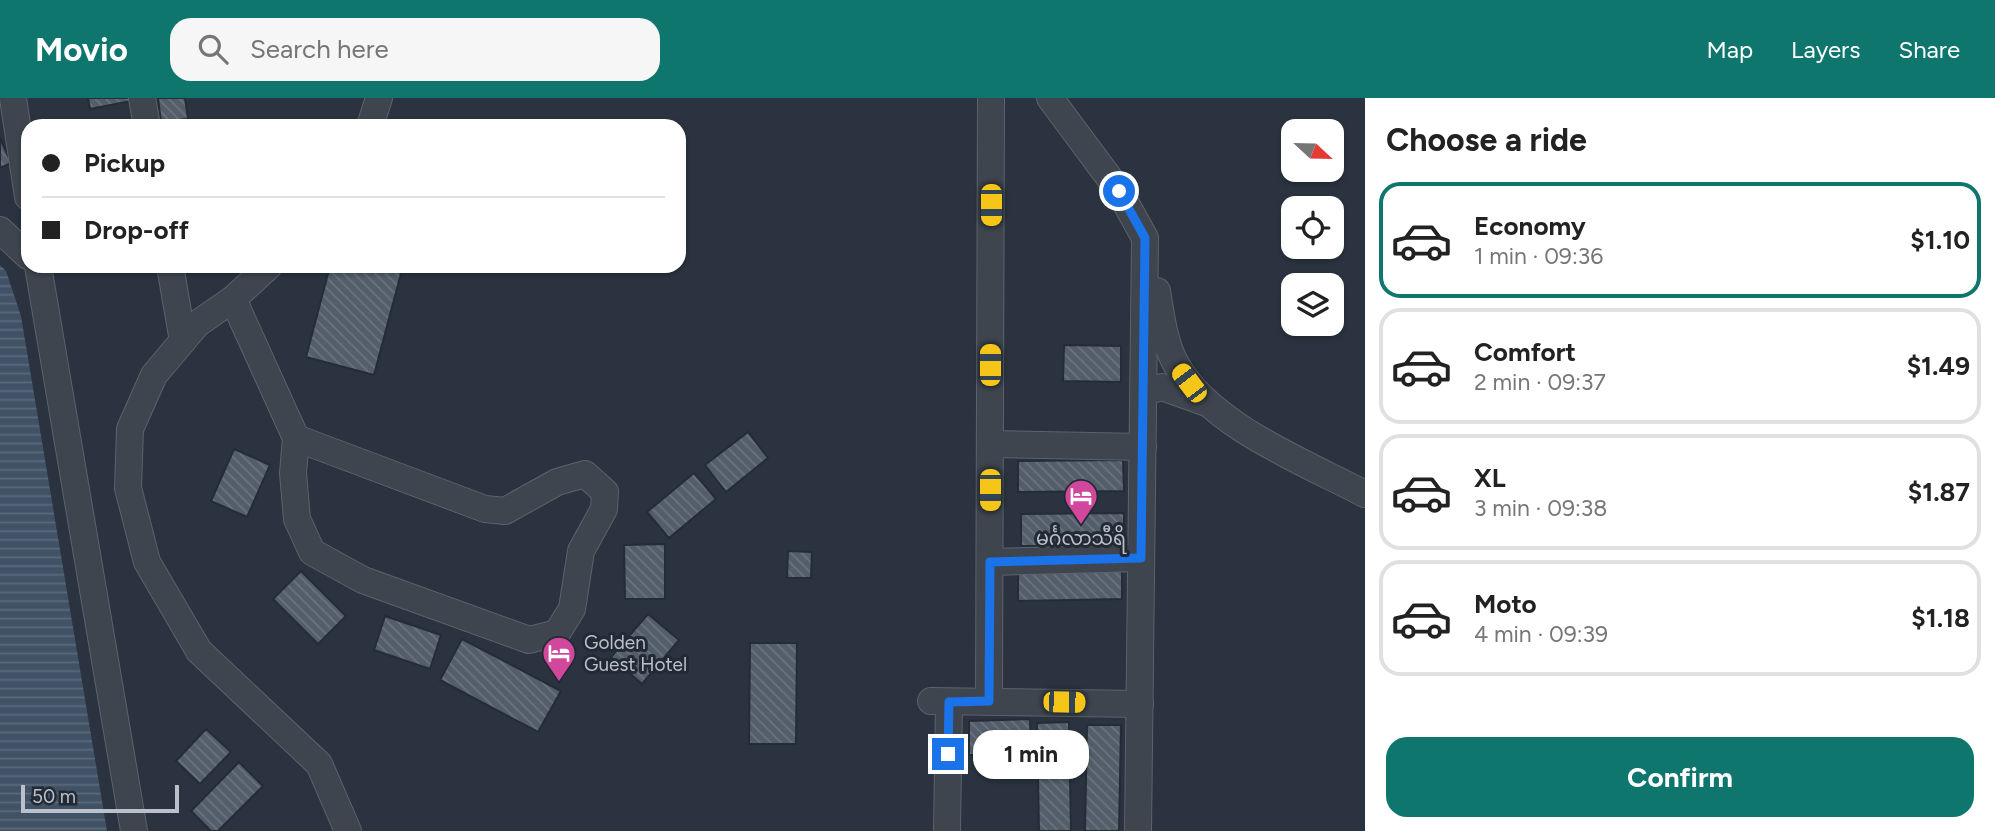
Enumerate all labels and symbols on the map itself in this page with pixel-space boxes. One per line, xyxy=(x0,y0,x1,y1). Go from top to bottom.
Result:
north arrow xyxy=(1281,119,1344,182)
route start xyxy=(1103,175,1135,207)
car xyxy=(981,184,1002,226)
car xyxy=(980,344,1001,386)
car xyxy=(1168,360,1211,406)
car xyxy=(980,469,1001,511)
hotel icon: မင်္ဂလာသီရိ xyxy=(1062,477,1100,526)
place label: မင်္ဂလာသီရိ xyxy=(1036,524,1127,554)
place label: Golden Guest Hotel xyxy=(584,631,687,676)
hotel icon: Golden Guest Hotel xyxy=(540,634,578,683)
car xyxy=(1043,691,1086,713)
callout: 1 min xyxy=(972,730,1088,778)
route end xyxy=(932,738,964,770)
scale bar xyxy=(21,782,178,814)

